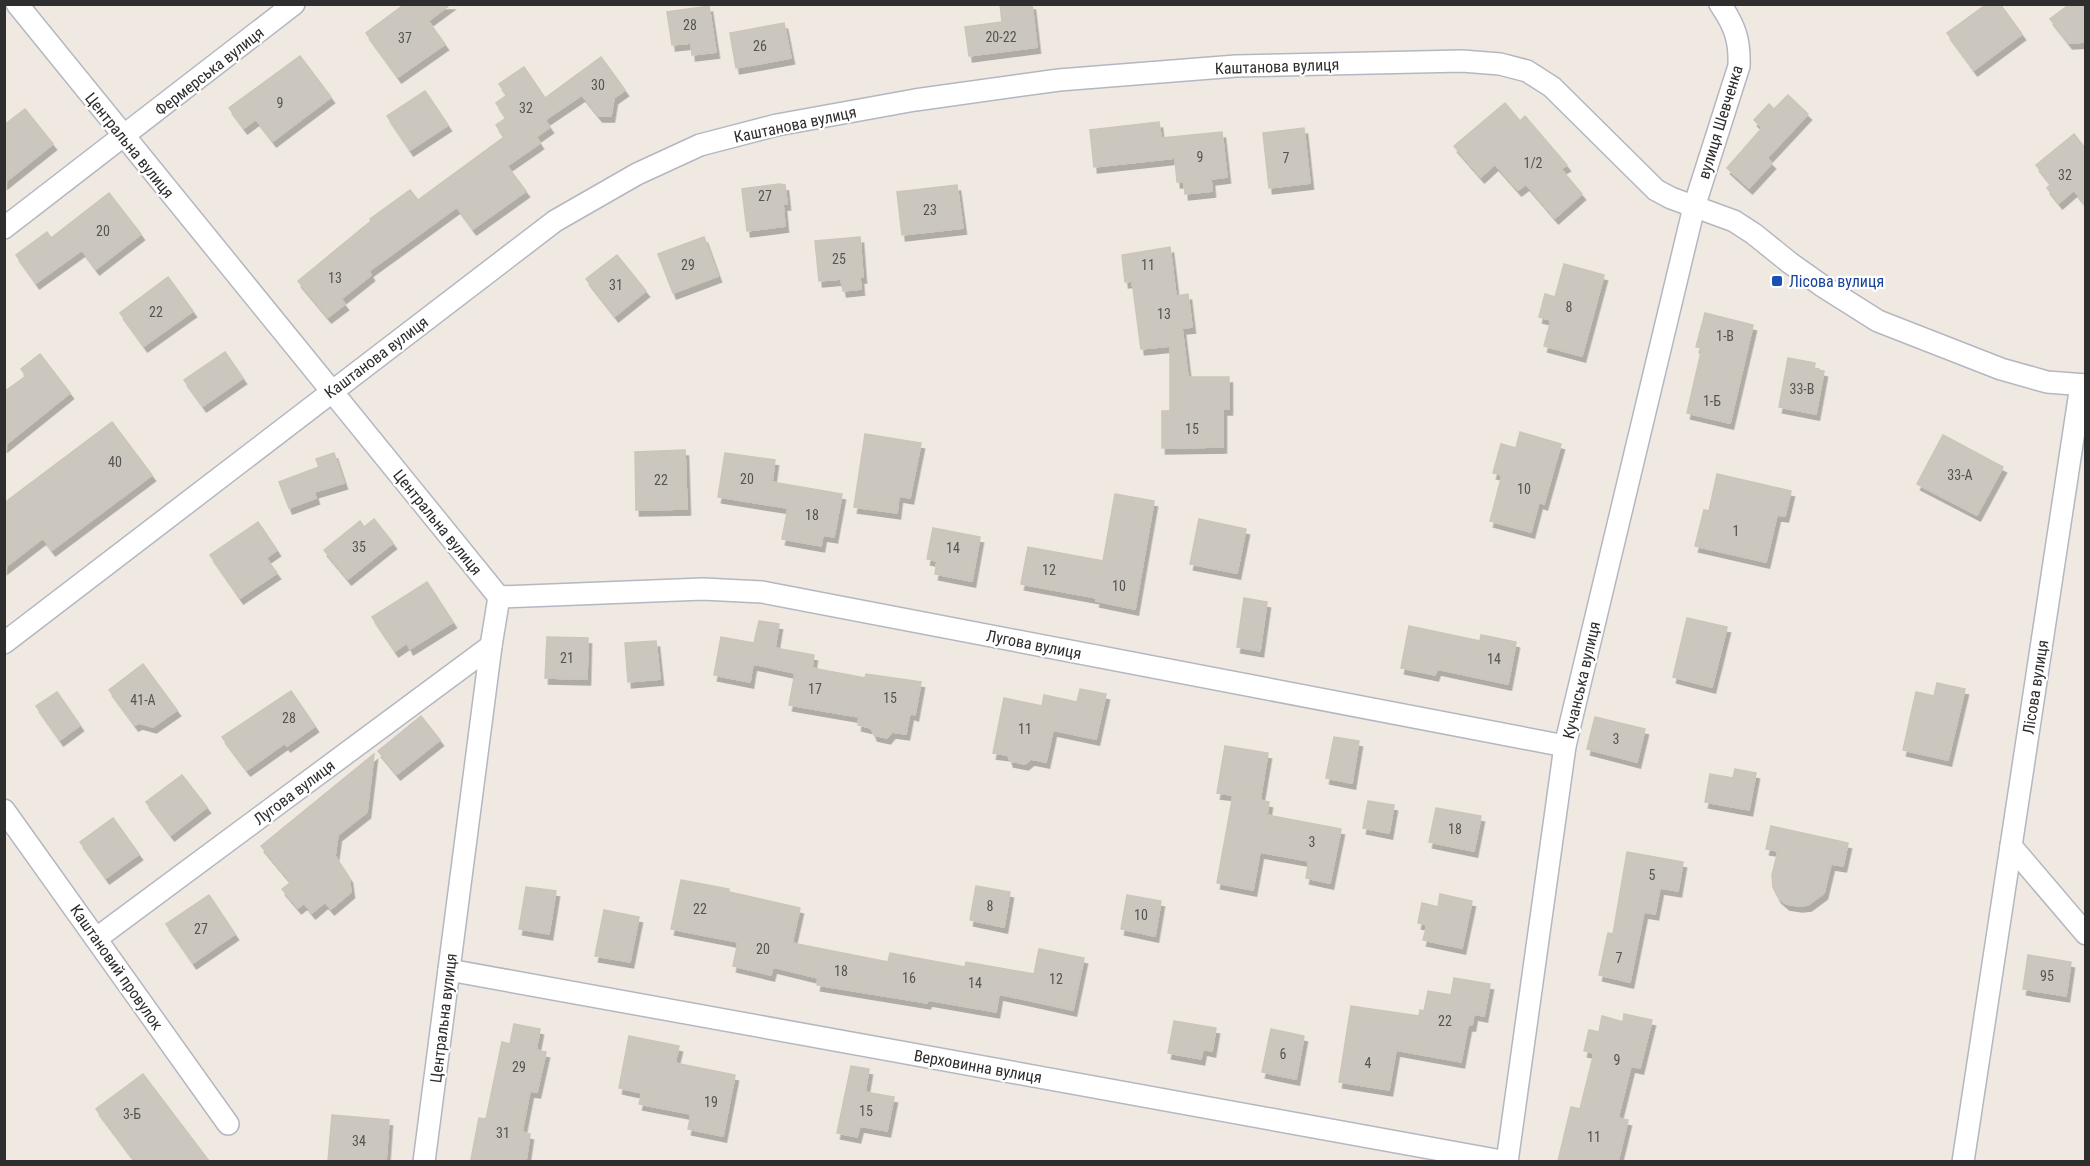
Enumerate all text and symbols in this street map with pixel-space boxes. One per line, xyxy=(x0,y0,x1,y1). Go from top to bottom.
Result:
house number: 28 xyxy=(683,17,697,33)
street label: Фермерська вулиця xyxy=(151,23,268,120)
house number: 20-22 xyxy=(985,29,1017,45)
house number: 37 xyxy=(398,30,412,46)
house number: 26 xyxy=(753,38,767,54)
street label: Каштанова вулиця xyxy=(1214,55,1340,78)
street label: вулиця Шевченка xyxy=(1694,63,1747,181)
house number: 30 xyxy=(591,77,605,93)
street label: Центральна вулиця xyxy=(81,89,178,202)
house number: 9 xyxy=(277,95,283,111)
house number: 32 xyxy=(519,100,533,116)
street label: Каштанова вулиця xyxy=(732,102,858,147)
house number: 9 xyxy=(1197,149,1203,165)
house number: 7 xyxy=(1283,150,1290,166)
house number: 1/2 xyxy=(1523,155,1543,171)
house number: 32 xyxy=(2058,167,2072,183)
house number: 27 xyxy=(758,188,772,204)
house number: 23 xyxy=(923,202,937,218)
house number: 20 xyxy=(96,223,110,239)
house number: 25 xyxy=(832,251,846,267)
house number: 29 xyxy=(681,257,695,273)
house number: 11 xyxy=(1141,257,1155,273)
house number: 13 xyxy=(328,270,342,286)
place label: Лісова вулиця xyxy=(1789,272,1884,291)
marker: Лісова вулиця xyxy=(1770,274,1784,288)
house number: 31 xyxy=(609,277,623,293)
house number: 8 xyxy=(1566,299,1573,315)
house number: 22 xyxy=(149,304,163,320)
house number: 13 xyxy=(1157,306,1171,322)
street label: Каштанова вулиця xyxy=(321,312,432,402)
house number: 1-В xyxy=(1716,328,1734,344)
house number: 33-В xyxy=(1790,381,1814,397)
house number: 1-Б xyxy=(1703,393,1721,409)
house number: 15 xyxy=(1185,421,1199,437)
house number: 40 xyxy=(108,454,122,470)
street label: Центральна вулиця xyxy=(389,466,486,579)
house number: 33-А xyxy=(1947,467,1973,483)
house number: 20 xyxy=(740,471,754,487)
house number: 22 xyxy=(654,472,668,488)
house number: 10 xyxy=(1517,481,1531,497)
house number: 18 xyxy=(805,507,819,523)
house number: 1 xyxy=(1733,523,1739,539)
house number: 35 xyxy=(352,539,366,555)
house number: 14 xyxy=(946,540,960,556)
house number: 12 xyxy=(1042,562,1056,578)
house number: 10 xyxy=(1112,578,1126,594)
street label: Кучанська вулиця xyxy=(1559,620,1604,741)
street label: Лугова вулиця xyxy=(985,626,1083,663)
street label: Лісова вулиця xyxy=(2019,639,2052,736)
house number: 21 xyxy=(560,650,574,666)
house number: 14 xyxy=(1487,651,1501,667)
house number: 17 xyxy=(808,681,822,697)
house number: 15 xyxy=(883,690,897,706)
house number: 41-А xyxy=(130,692,156,708)
house number: 28 xyxy=(282,710,296,726)
house number: 11 xyxy=(1018,721,1032,737)
house number: 3 xyxy=(1613,731,1619,747)
street label: Лугова вулиця xyxy=(250,756,339,829)
house number: 18 xyxy=(1448,821,1462,837)
house number: 3 xyxy=(1309,834,1315,850)
house number: 5 xyxy=(1649,867,1656,883)
house number: 8 xyxy=(987,898,994,914)
street label: Каштановий провулок xyxy=(66,901,167,1034)
house number: 22 xyxy=(693,901,707,917)
house number: 10 xyxy=(1134,907,1148,923)
house number: 27 xyxy=(194,921,208,937)
house number: 20 xyxy=(756,941,770,957)
house number: 7 xyxy=(1616,950,1623,966)
street label: Центральна вулиця xyxy=(426,952,461,1084)
house number: 18 xyxy=(834,963,848,979)
house number: 95 xyxy=(2040,968,2054,984)
house number: 16 xyxy=(902,970,916,986)
house number: 12 xyxy=(1049,971,1063,987)
house number: 14 xyxy=(968,975,982,991)
house number: 22 xyxy=(1438,1013,1452,1029)
street label: Верховинна вулиця xyxy=(912,1046,1043,1087)
house number: 6 xyxy=(1280,1046,1287,1062)
house number: 9 xyxy=(1614,1052,1620,1068)
house number: 4 xyxy=(1365,1055,1372,1071)
house number: 29 xyxy=(512,1059,526,1075)
house number: 19 xyxy=(704,1094,718,1110)
house number: 15 xyxy=(859,1103,873,1119)
house number: 3-Б xyxy=(123,1106,141,1122)
house number: 31 xyxy=(496,1125,510,1141)
house number: 11 xyxy=(1587,1129,1601,1145)
house number: 34 xyxy=(352,1133,366,1149)

